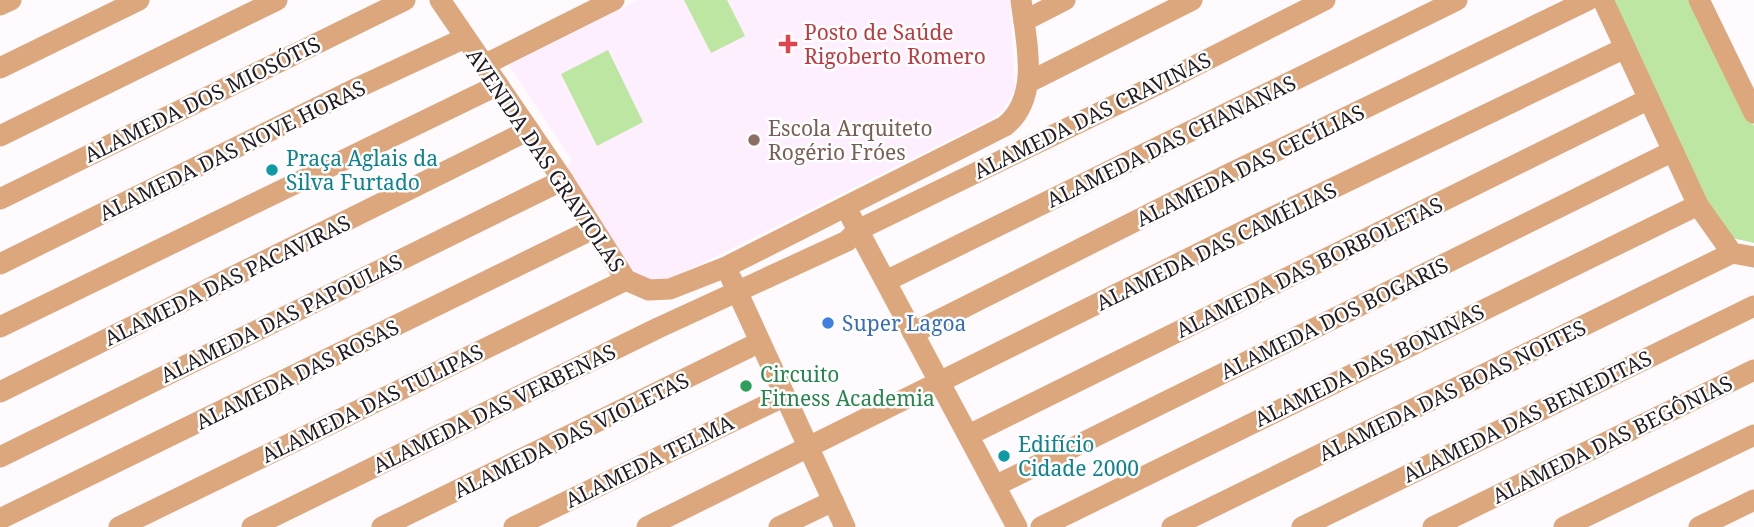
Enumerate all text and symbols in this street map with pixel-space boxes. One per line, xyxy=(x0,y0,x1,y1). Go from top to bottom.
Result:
place label: Posto de Saúde Rigoberto Romero xyxy=(804,18,986,70)
street label: ALAMEDA DOS MIOSÓTIS xyxy=(79,29,325,169)
marker: Posto de Saúde Rigoberto Romero xyxy=(778,34,798,54)
street label: AVENIDA DAS GRAVIOLAS xyxy=(460,43,632,277)
street label: ALAMEDA DAS CRAVINAS xyxy=(969,45,1215,185)
street label: ALAMEDA DAS CHANANAS xyxy=(1041,68,1301,214)
street label: ALAMEDA DAS NOVE HORAS xyxy=(94,73,370,227)
street label: ALAMEDA DAS CECÍLIAS xyxy=(1131,97,1369,233)
place label: Escola Arquiteto Rogério Fróes xyxy=(768,114,933,166)
marker: Escola Arquiteto Rogério Fróes xyxy=(746,132,762,148)
place label: Praça Aglais da Silva Furtado xyxy=(286,144,438,196)
marker: Praça Aglais da Silva Furtado xyxy=(264,162,280,178)
street label: ALAMEDA DAS CAMÉLIAS xyxy=(1091,175,1341,317)
street label: ALAMEDA DAS BORBOLETAS xyxy=(1171,190,1447,344)
street label: ALAMEDA DAS PACAVIRAS xyxy=(99,208,355,352)
street label: ALAMEDA DAS PAPOULAS xyxy=(155,247,407,389)
street label: ALAMEDA DOS BOGARIS xyxy=(1215,251,1453,385)
street label: ALAMEDA DAS BONINAS xyxy=(1249,297,1489,433)
place label: Super Lagoa xyxy=(842,309,966,337)
street label: ALAMEDA DAS ROSAS xyxy=(191,312,403,436)
street label: ALAMEDA DAS BOAS NOITES xyxy=(1314,313,1590,467)
marker: Super Lagoa xyxy=(820,315,836,331)
street label: ALAMEDA DAS TULIPAS xyxy=(256,337,488,469)
street label: ALAMEDA DAS VERBENAS xyxy=(368,337,620,479)
street label: ALAMEDA DAS BENEDITAS xyxy=(1398,343,1656,489)
place label: Circuito Fitness Academia xyxy=(760,360,935,412)
street label: ALAMEDA DAS VIOLETAS xyxy=(449,366,693,504)
street label: ALAMEDA DAS BEGÔNIAS xyxy=(1487,368,1737,510)
marker: Circuito Fitness Academia xyxy=(738,378,754,394)
street label: ALAMEDA TELMA xyxy=(560,408,738,514)
place label: Edifício Cidade 2000 xyxy=(1018,430,1139,482)
marker: Edifício Cidade 2000 xyxy=(996,448,1012,464)

